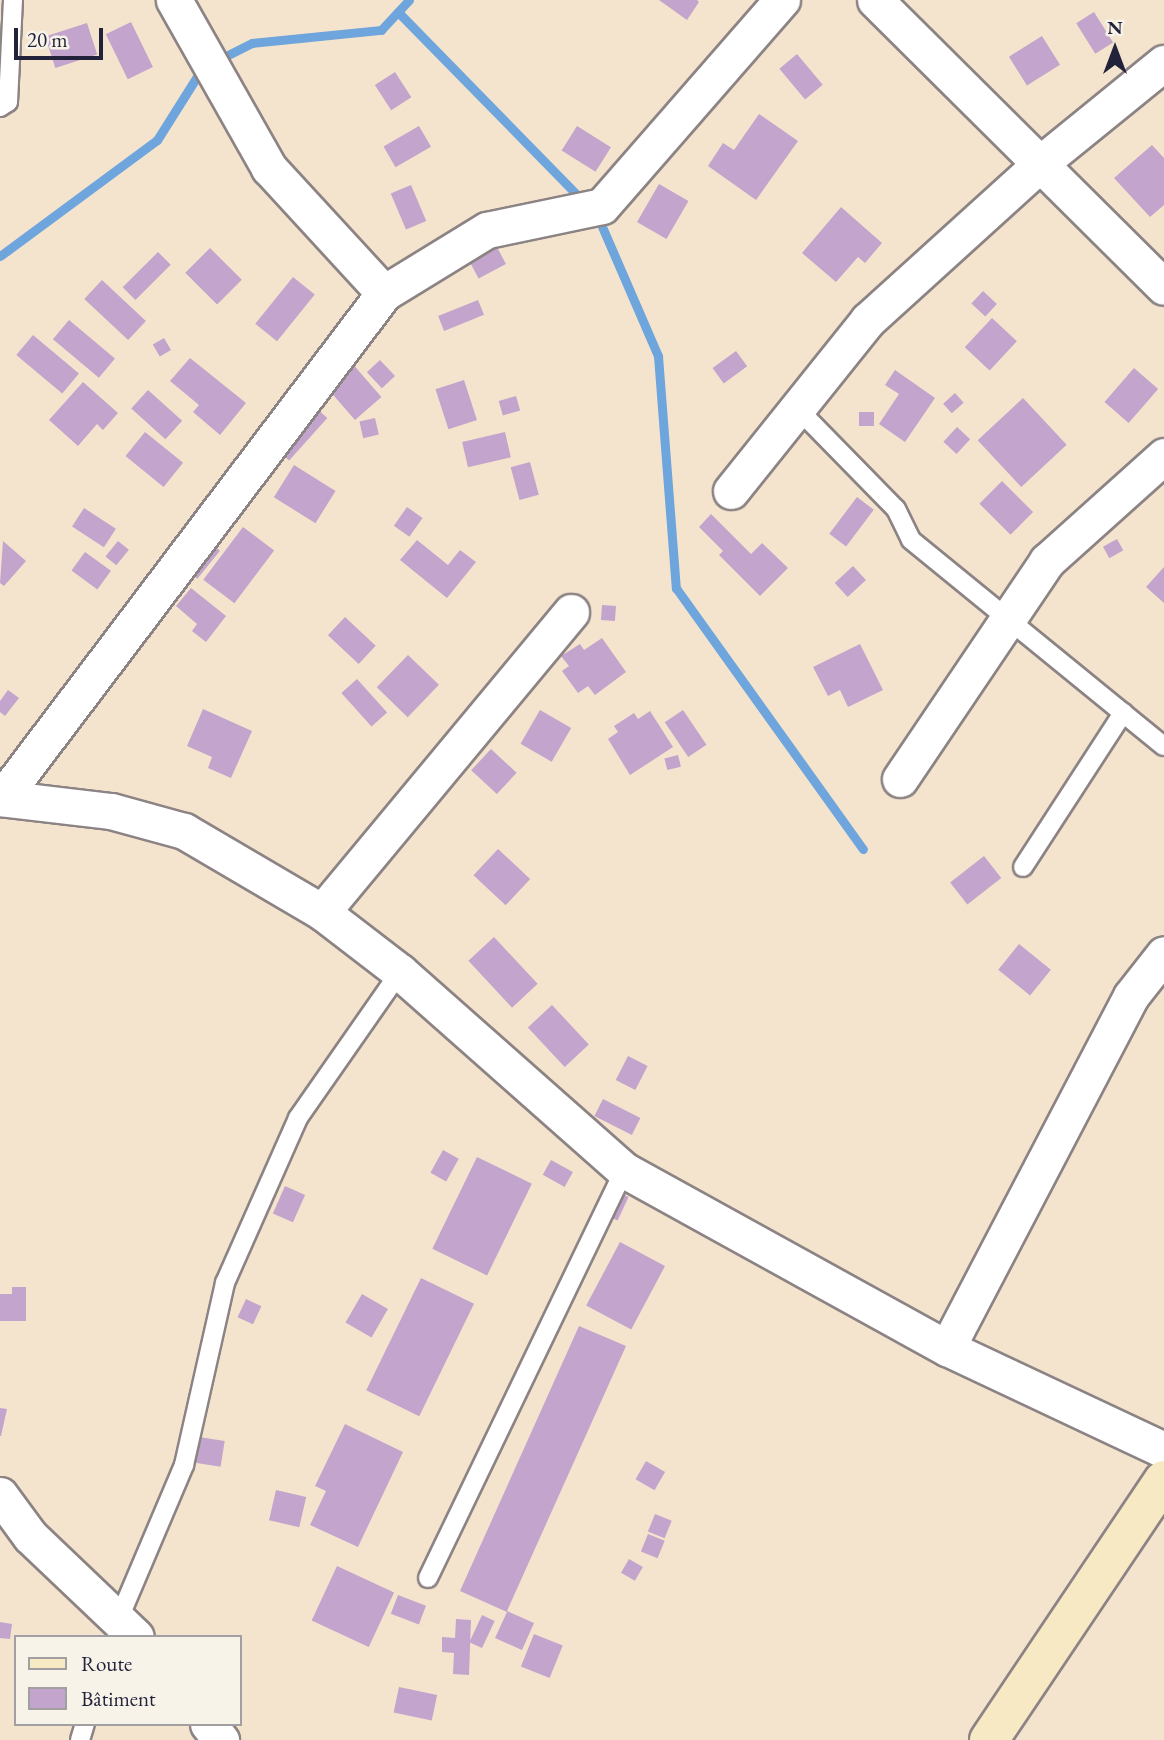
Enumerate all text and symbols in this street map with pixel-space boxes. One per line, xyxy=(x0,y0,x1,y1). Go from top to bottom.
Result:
scale bar xyxy=(18,14,107,58)
north arrow xyxy=(1080,14,1150,84)
text: N xyxy=(1107,15,1123,40)
text: 20 m xyxy=(27,26,68,53)
legend xyxy=(14,1635,242,1726)
text: Route xyxy=(81,1650,132,1677)
text: Bâtiment xyxy=(81,1685,156,1712)

